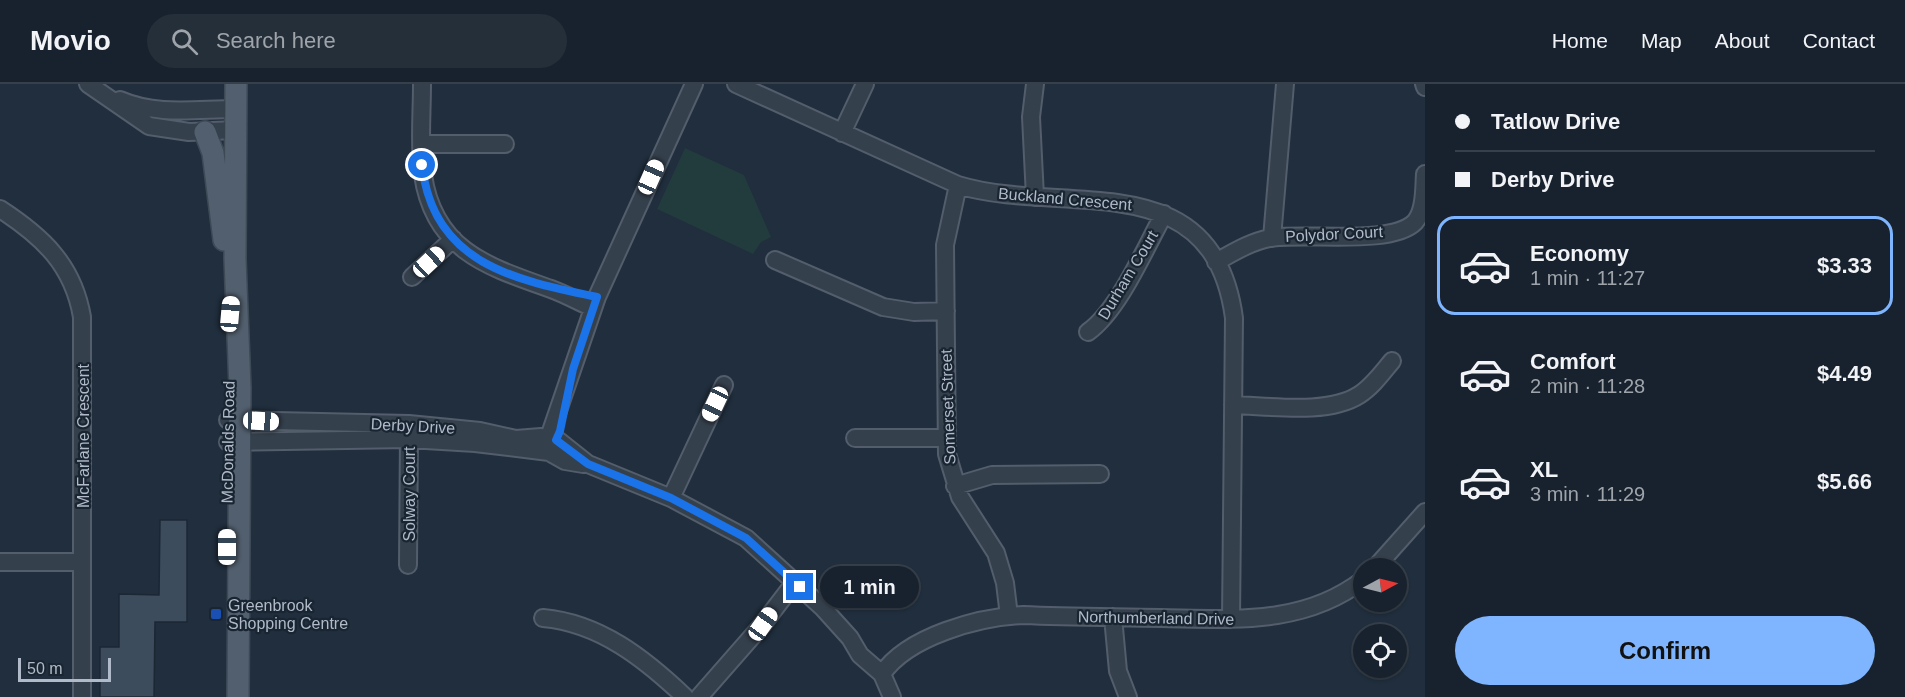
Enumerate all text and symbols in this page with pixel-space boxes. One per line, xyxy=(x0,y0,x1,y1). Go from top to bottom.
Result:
search box xyxy=(147,14,567,68)
text: Movio xyxy=(30,25,111,56)
icon: search xyxy=(168,25,201,58)
text: Search here xyxy=(216,28,336,53)
text: Home xyxy=(1552,29,1608,52)
text: Map xyxy=(1641,29,1682,52)
text: About xyxy=(1715,29,1770,52)
text: Contact xyxy=(1803,29,1875,52)
text: Tatlow Drive xyxy=(1491,109,1620,134)
route start xyxy=(408,151,435,178)
car xyxy=(635,157,667,197)
text: Derby Drive xyxy=(1491,167,1615,192)
street label: Buckland Crescent xyxy=(997,185,1133,213)
street label: Polydor Court xyxy=(1285,223,1384,245)
street label: Durham Court xyxy=(1095,227,1161,322)
icon: car xyxy=(1458,239,1512,293)
text: Economy xyxy=(1530,241,1629,266)
car xyxy=(410,243,448,281)
text: $3.33 xyxy=(1817,253,1872,278)
text: 1 min · 11:27 xyxy=(1530,267,1645,289)
car xyxy=(219,295,241,333)
icon: car xyxy=(1458,347,1512,401)
street label: Somerset Street xyxy=(937,348,959,465)
text: Comfort xyxy=(1530,349,1616,374)
text: $4.49 xyxy=(1817,361,1872,386)
street label: McFarlane Crescent xyxy=(75,363,92,508)
text: 2 min · 11:28 xyxy=(1530,375,1645,397)
street label: McDonalds Road xyxy=(218,380,238,504)
car xyxy=(699,384,731,424)
car xyxy=(243,411,279,431)
street label: Derby Drive xyxy=(370,415,456,437)
street label: Solway Court xyxy=(401,446,418,542)
icon: car xyxy=(1458,455,1512,509)
text: XL xyxy=(1530,457,1558,482)
text: $5.66 xyxy=(1817,469,1872,494)
text: 3 min · 11:29 xyxy=(1530,483,1645,505)
car xyxy=(218,529,236,565)
north arrow xyxy=(1353,558,1407,612)
map controls xyxy=(1353,558,1407,678)
callout: 1 min xyxy=(821,566,920,608)
route end xyxy=(786,573,813,600)
text: 1 min xyxy=(843,576,896,598)
place label: Greenbrook Shopping Centre xyxy=(228,597,348,632)
car xyxy=(745,604,781,644)
marker: Greenbrook Shopping Centre xyxy=(209,607,223,621)
street label: Northumberland Drive xyxy=(1078,608,1234,628)
button: Confirm xyxy=(1455,616,1875,685)
button: locate xyxy=(1353,624,1407,678)
scale bar xyxy=(18,655,111,682)
text: 50 m xyxy=(27,660,63,677)

